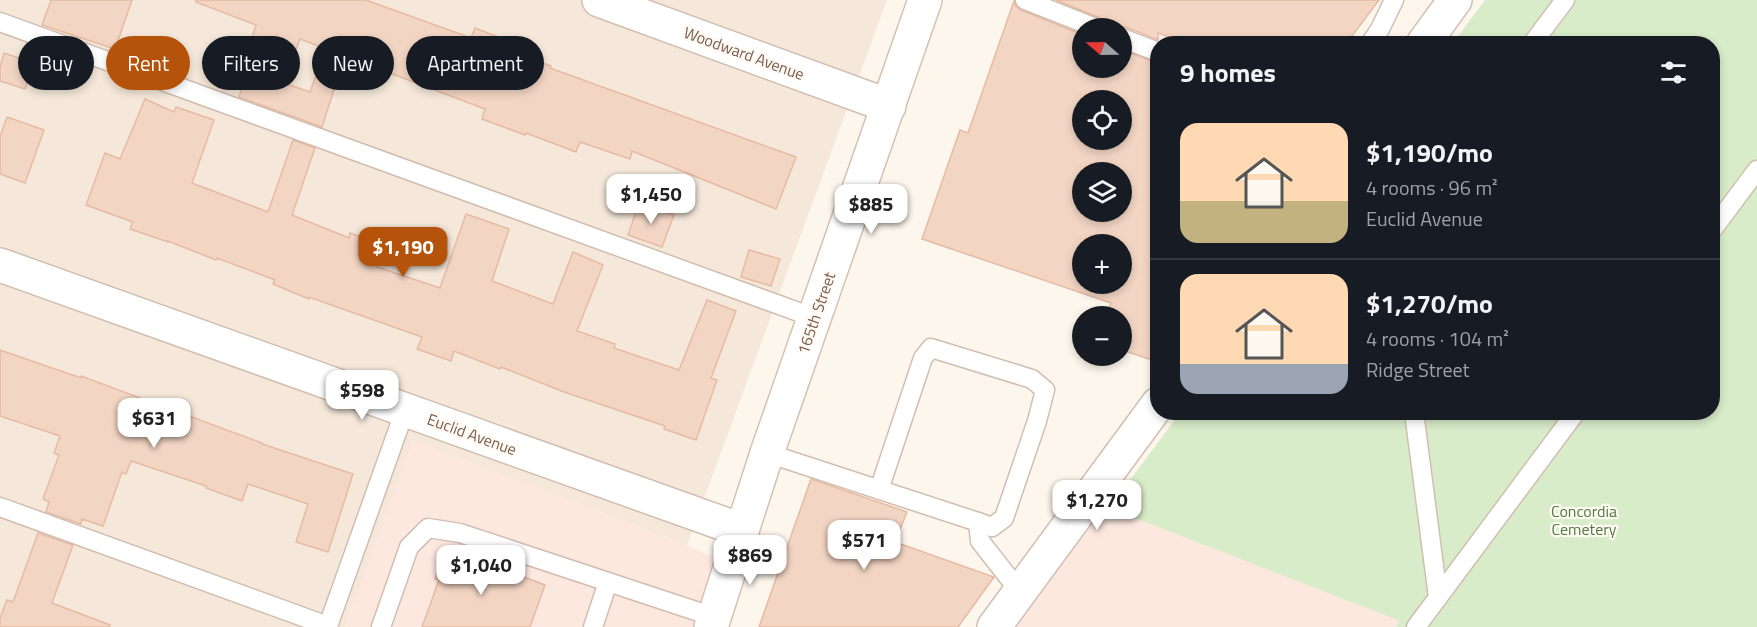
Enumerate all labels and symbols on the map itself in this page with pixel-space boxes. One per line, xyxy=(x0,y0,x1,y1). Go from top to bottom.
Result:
north arrow xyxy=(1072,18,1132,78)
street label: Woodward Avenue xyxy=(680,20,808,86)
pin: $1,450 xyxy=(602,174,700,225)
pin: $885 xyxy=(835,184,907,235)
pin: $1,190 xyxy=(354,227,452,278)
street label: 165th Street xyxy=(791,268,841,357)
pin: $598 xyxy=(326,370,398,421)
pin: $631 xyxy=(118,398,190,449)
street label: Euclid Avenue xyxy=(424,407,520,461)
pin: $1,270 xyxy=(1048,480,1146,531)
park label: Concordia Cemetery xyxy=(1551,499,1617,541)
pin: $571 xyxy=(828,520,900,571)
pin: $869 xyxy=(714,535,786,586)
pin: $1,040 xyxy=(432,545,530,596)

